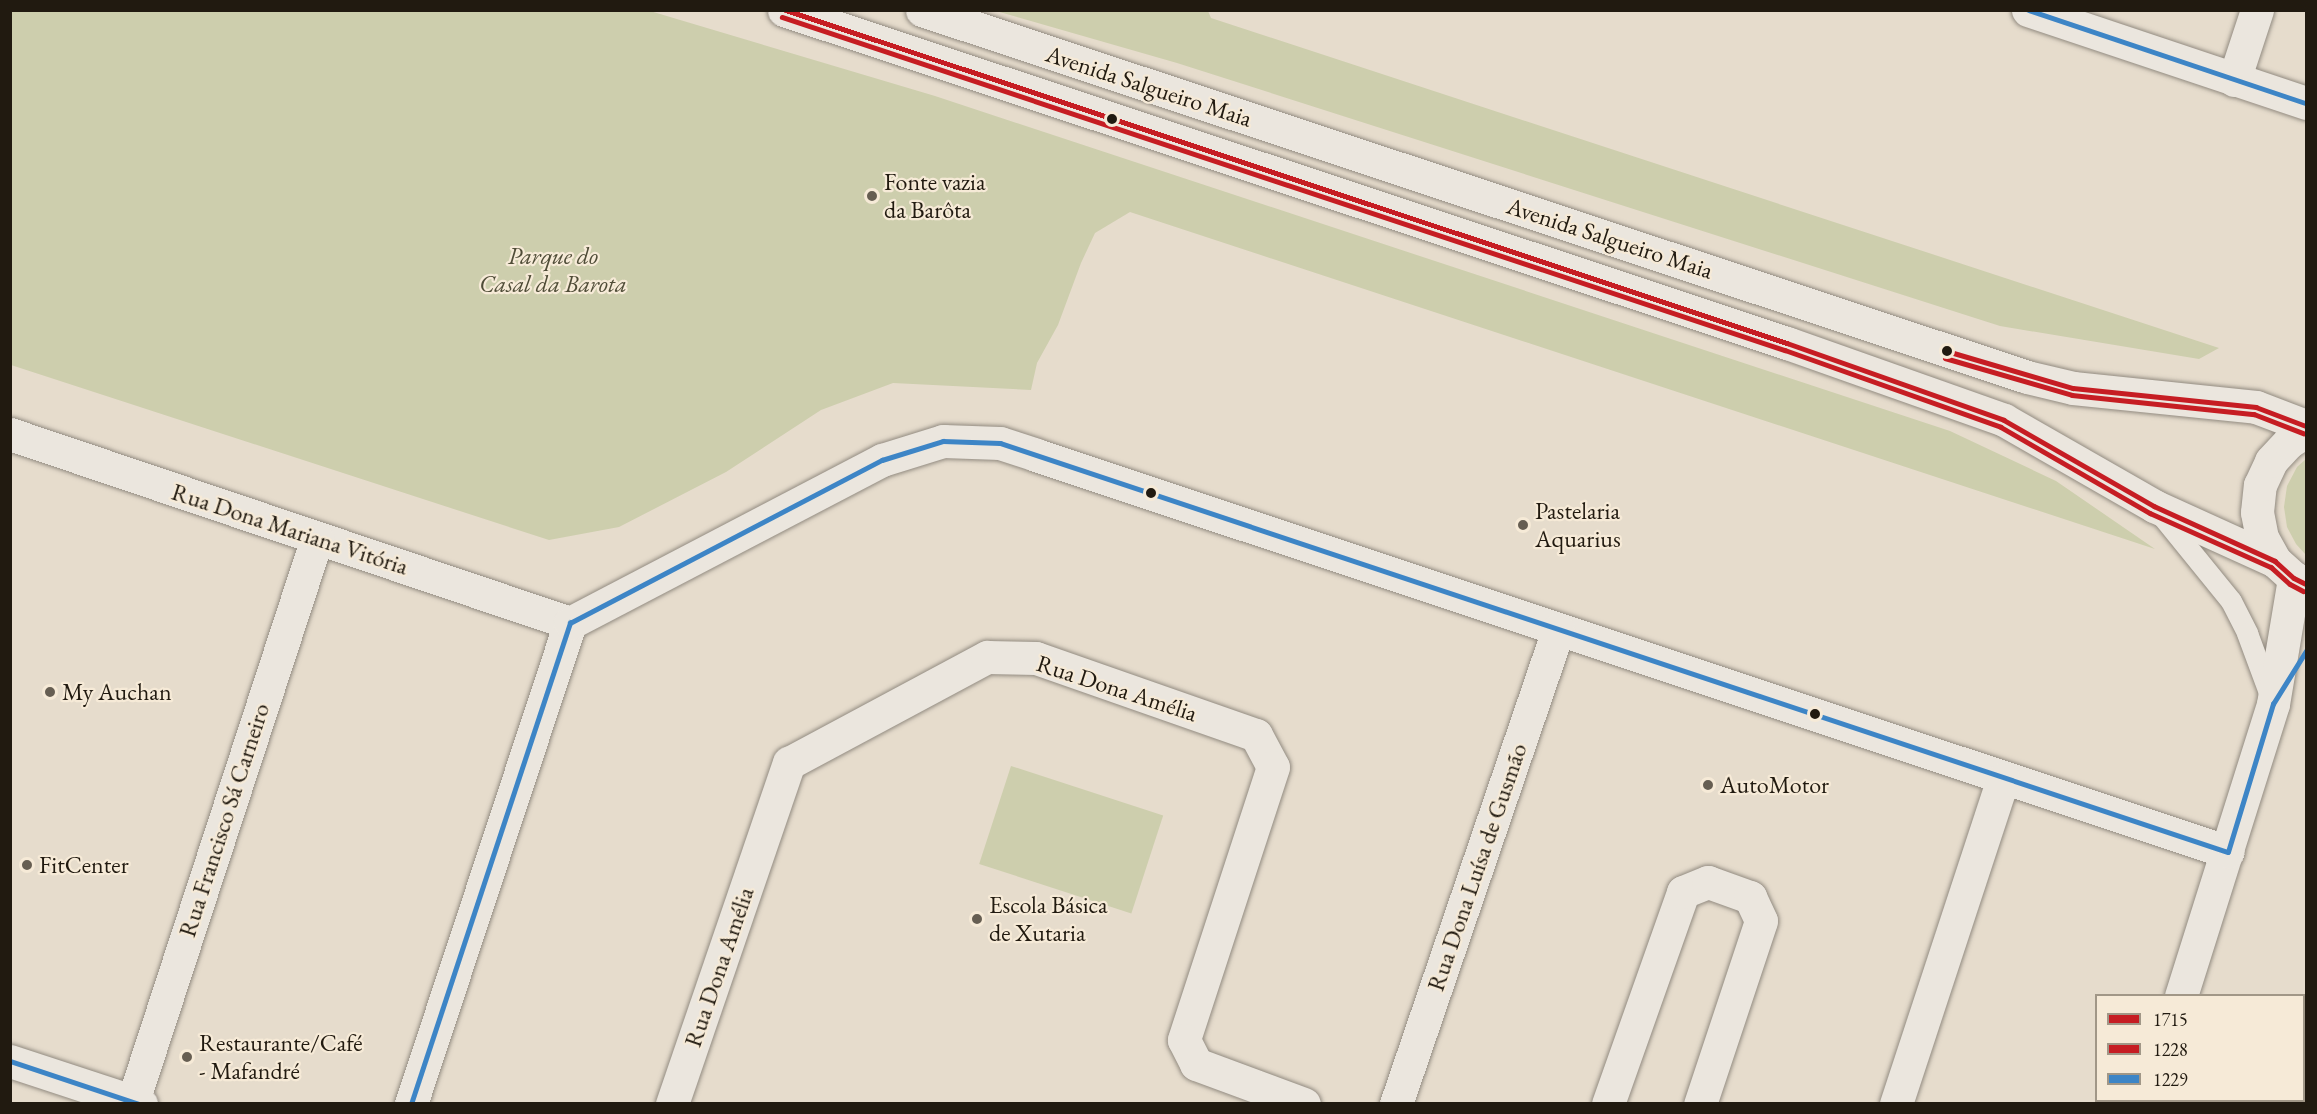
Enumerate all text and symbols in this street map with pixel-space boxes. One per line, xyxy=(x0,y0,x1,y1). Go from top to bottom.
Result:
street label: Avenida Salgueiro Maia xyxy=(1042,39,1256,133)
unlabelled marker xyxy=(1106,113,1118,125)
place label: Fonte vazia da Barôta xyxy=(884,168,986,224)
marker: Fonte vazia da Barôta xyxy=(865,189,879,203)
street label: Avenida Salgueiro Maia xyxy=(1503,191,1717,285)
park label: Parque do Casal da Barota xyxy=(479,242,627,298)
unlabelled marker xyxy=(1941,345,1953,357)
street label: Rua Dona Mariana Vitória xyxy=(168,477,412,581)
unlabelled marker xyxy=(1145,487,1157,499)
place label: Pastelaria Aquarius xyxy=(1535,497,1621,553)
marker: Pastelaria Aquarius xyxy=(1516,518,1530,532)
street label: Rua Dona Amélia xyxy=(1033,648,1201,728)
place label: My Auchan xyxy=(62,678,172,706)
marker: My Auchan xyxy=(43,685,57,699)
street label: Rua Francisco Sá Carneiro xyxy=(173,700,275,940)
unlabelled marker xyxy=(1809,708,1821,720)
street label: Rua Dona Luísa de Gusmão xyxy=(1421,739,1533,995)
place label: AutoMotor xyxy=(1720,771,1829,799)
marker: AutoMotor xyxy=(1701,778,1715,792)
place label: FitCenter xyxy=(39,851,129,879)
marker: FitCenter xyxy=(20,858,34,872)
street label: Rua Dona Amélia xyxy=(678,883,760,1051)
place label: Escola Básica de Xutaria xyxy=(989,891,1108,947)
marker: Escola Básica de Xutaria xyxy=(970,912,984,926)
legend xyxy=(2095,994,2305,1102)
text: 1715 xyxy=(2153,1008,2188,1031)
place label: Restaurante/Café - Mafandré xyxy=(199,1029,363,1085)
text: 1228 xyxy=(2153,1038,2188,1061)
marker: Restaurante/Café - Mafandré xyxy=(180,1050,194,1064)
text: 1229 xyxy=(2153,1068,2188,1091)

